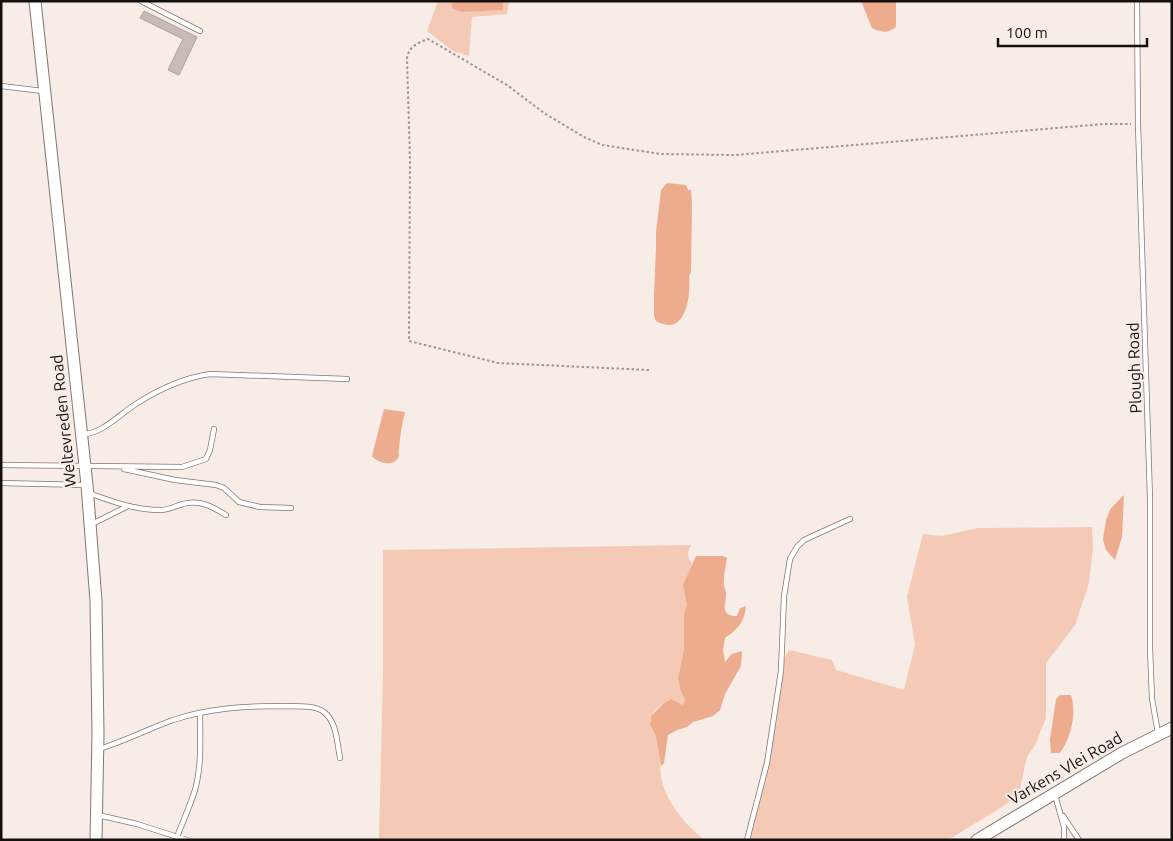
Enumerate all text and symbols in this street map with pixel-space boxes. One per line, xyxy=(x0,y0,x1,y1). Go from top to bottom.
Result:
scale bar xyxy=(998,15,1147,47)
text: 100 m xyxy=(1006,24,1048,41)
street label: Plough Road xyxy=(1123,322,1145,414)
street label: Weltevreden Road xyxy=(47,354,79,488)
street label: Varkens Vlei Road xyxy=(1005,728,1125,808)

